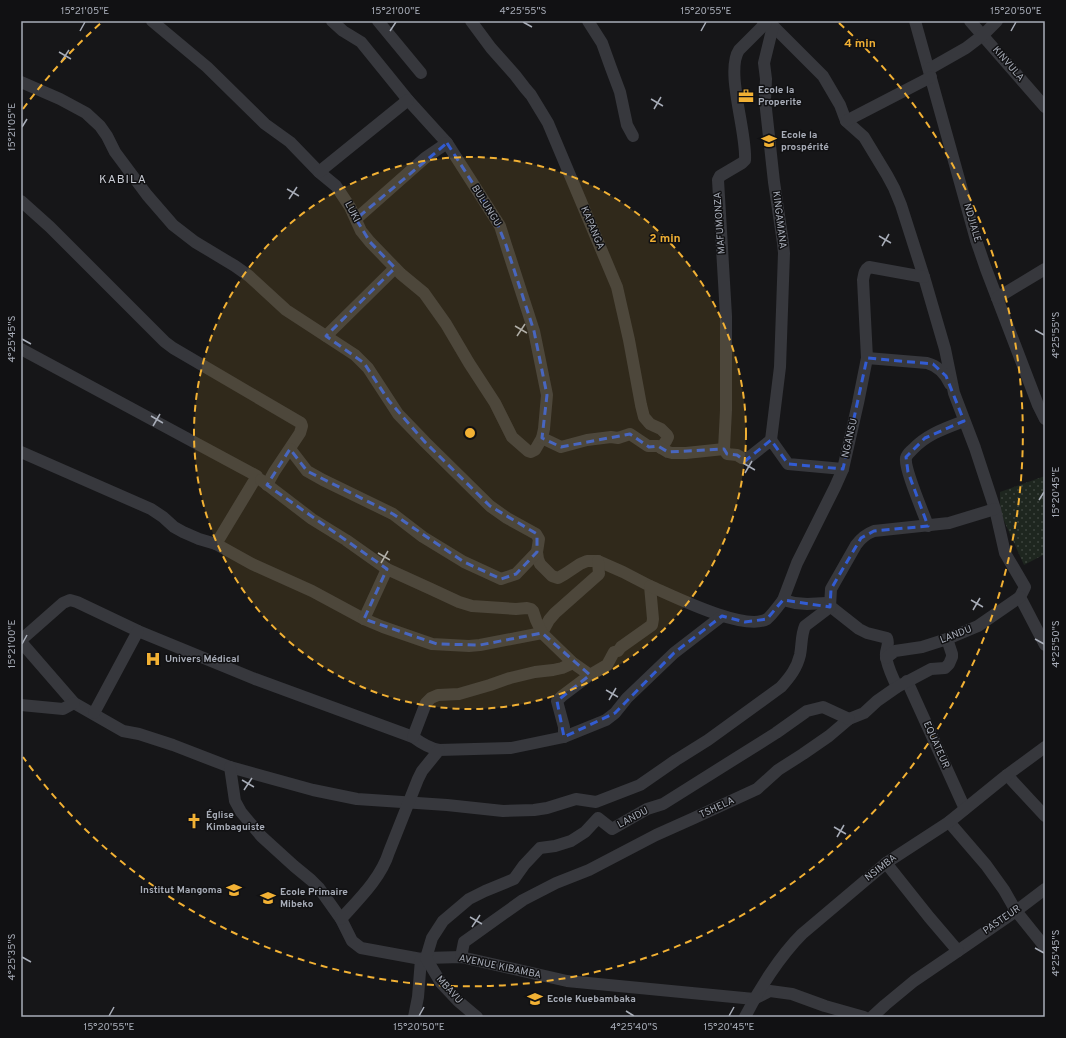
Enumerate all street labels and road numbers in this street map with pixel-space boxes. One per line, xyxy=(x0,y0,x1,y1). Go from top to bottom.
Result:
street label: KINVULA xyxy=(989,44,1027,84)
street label: BULUNGU xyxy=(468,183,504,229)
street label: MAFUMONZA xyxy=(711,191,729,255)
street label: KINGAMANA xyxy=(769,191,789,250)
street label: LUKI xyxy=(341,199,363,225)
street label: NDJIALE xyxy=(960,202,984,244)
street label: KAPANGA xyxy=(577,204,607,252)
street label: NGANSU xyxy=(839,417,861,459)
street label: LANDU xyxy=(938,623,974,647)
street label: EQUATEUR xyxy=(920,719,952,771)
street label: TSHELA xyxy=(697,794,737,822)
street label: LANDU xyxy=(615,804,651,832)
street label: NSIMBA xyxy=(862,851,900,884)
street label: PASTEUR xyxy=(981,902,1023,938)
street label: AVENUE KIBAMBA xyxy=(458,952,542,982)
street label: MBAVU xyxy=(433,973,465,1007)

